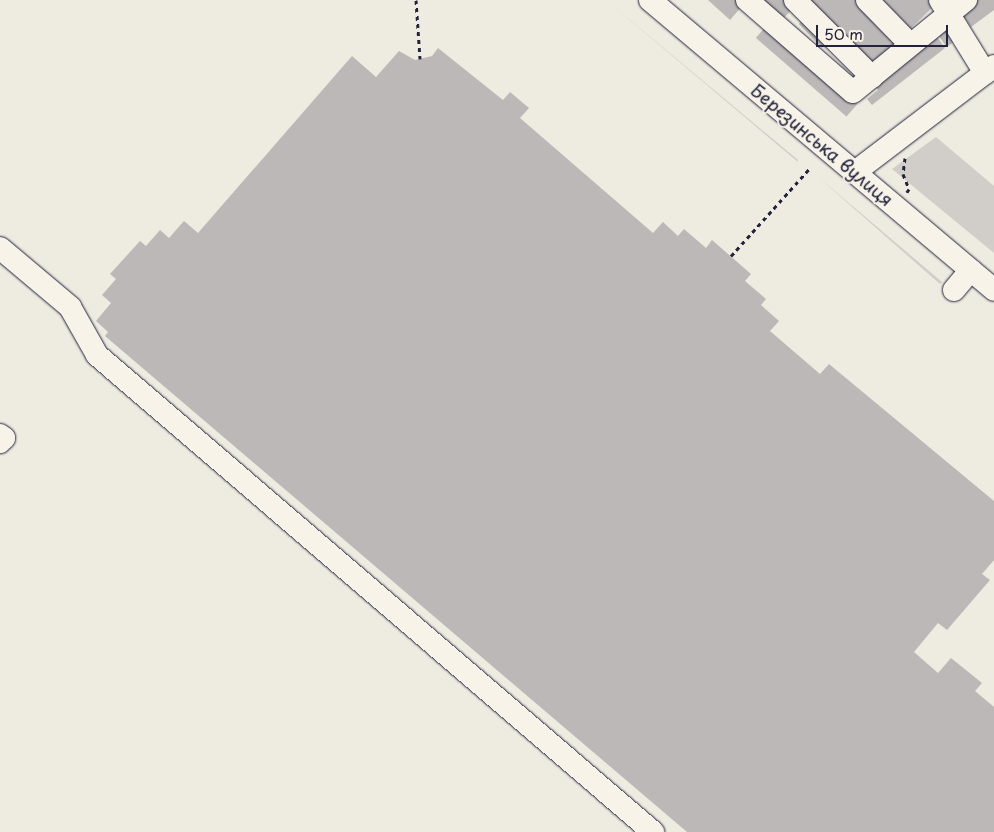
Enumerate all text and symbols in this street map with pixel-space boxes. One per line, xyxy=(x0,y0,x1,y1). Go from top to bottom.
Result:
scale bar xyxy=(819,15,952,47)
text: 50 m xyxy=(824,22,863,45)
street label: Березинська вулиця xyxy=(746,79,898,211)

